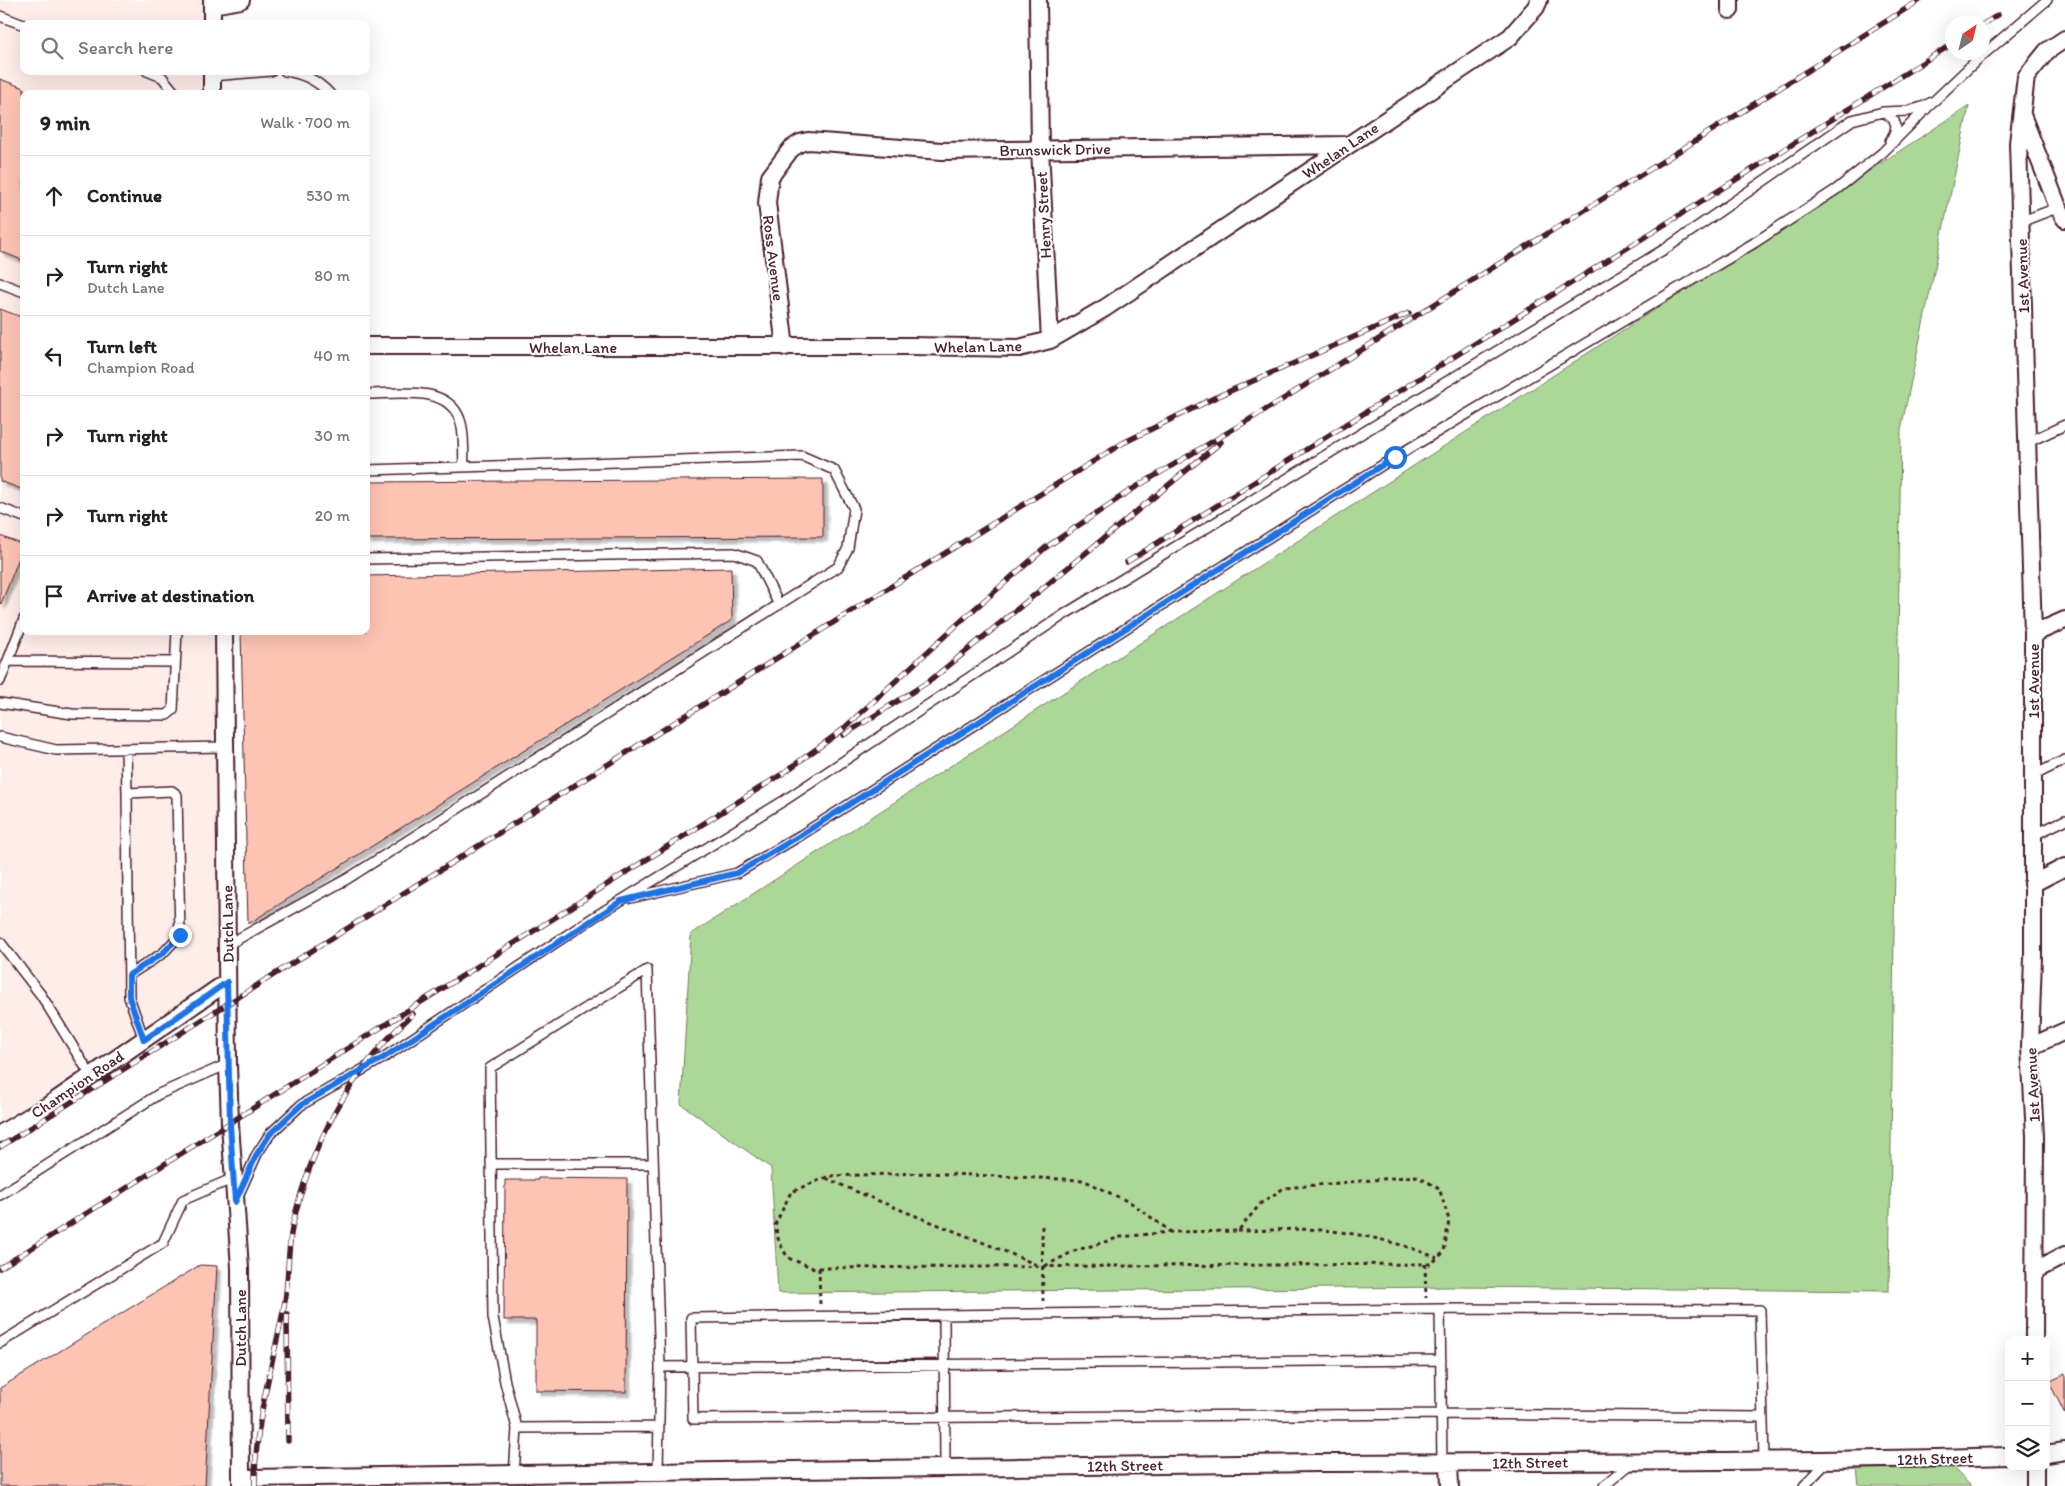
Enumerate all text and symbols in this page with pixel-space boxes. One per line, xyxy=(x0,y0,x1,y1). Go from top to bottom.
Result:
north arrow xyxy=(1945,15,1990,60)
search box xyxy=(20,20,370,75)
icon: search xyxy=(38,34,66,62)
text: Search here xyxy=(78,36,173,59)
text: 9 min xyxy=(40,110,90,135)
text: Walk · 700 m xyxy=(260,113,350,132)
street label: Whelan Lane xyxy=(1298,118,1382,183)
street label: Brunswick Drive xyxy=(999,139,1111,160)
street label: Henry Street xyxy=(1032,171,1055,259)
icon: ahead xyxy=(40,182,68,210)
text: Continue xyxy=(87,184,162,207)
text: 530 m xyxy=(306,186,350,205)
street label: Ross Avenue xyxy=(759,214,788,302)
street label: 1st Avenue xyxy=(2012,238,2033,314)
text: Turn right xyxy=(87,255,168,278)
icon: right xyxy=(40,262,68,290)
text: 80 m xyxy=(314,266,350,285)
text: Dutch Lane xyxy=(87,278,165,297)
text: Turn left xyxy=(87,335,157,358)
street label: Whelan Lane xyxy=(934,336,1022,357)
street label: Whelan Lane xyxy=(529,338,617,357)
icon: left xyxy=(40,342,68,370)
text: 40 m xyxy=(313,346,350,365)
text: Champion Road xyxy=(87,358,195,377)
icon: right xyxy=(40,422,68,450)
text: Turn right xyxy=(87,424,168,447)
text: 30 m xyxy=(314,426,350,445)
route start xyxy=(1384,446,1407,469)
icon: right xyxy=(40,502,68,530)
text: Turn right xyxy=(87,504,168,527)
text: 20 m xyxy=(315,506,350,525)
icon: arrive xyxy=(40,582,68,610)
text: Arrive at destination xyxy=(87,584,254,607)
street label: 1st Avenue xyxy=(2024,643,2043,718)
street label: Dutch Lane xyxy=(217,885,238,963)
route end xyxy=(169,924,192,947)
street label: Champion Road xyxy=(27,1046,128,1122)
street label: 1st Avenue xyxy=(2021,1047,2044,1123)
street label: Dutch Lane xyxy=(231,1289,250,1367)
map controls xyxy=(2005,1336,2050,1471)
button: + xyxy=(2005,1336,2050,1381)
button: − xyxy=(2005,1381,2050,1426)
button: layers xyxy=(2005,1426,2050,1471)
street label: 12th Street xyxy=(1897,1448,1973,1469)
street label: 12th Street xyxy=(1492,1452,1568,1473)
street label: 12th Street xyxy=(1087,1455,1163,1476)

